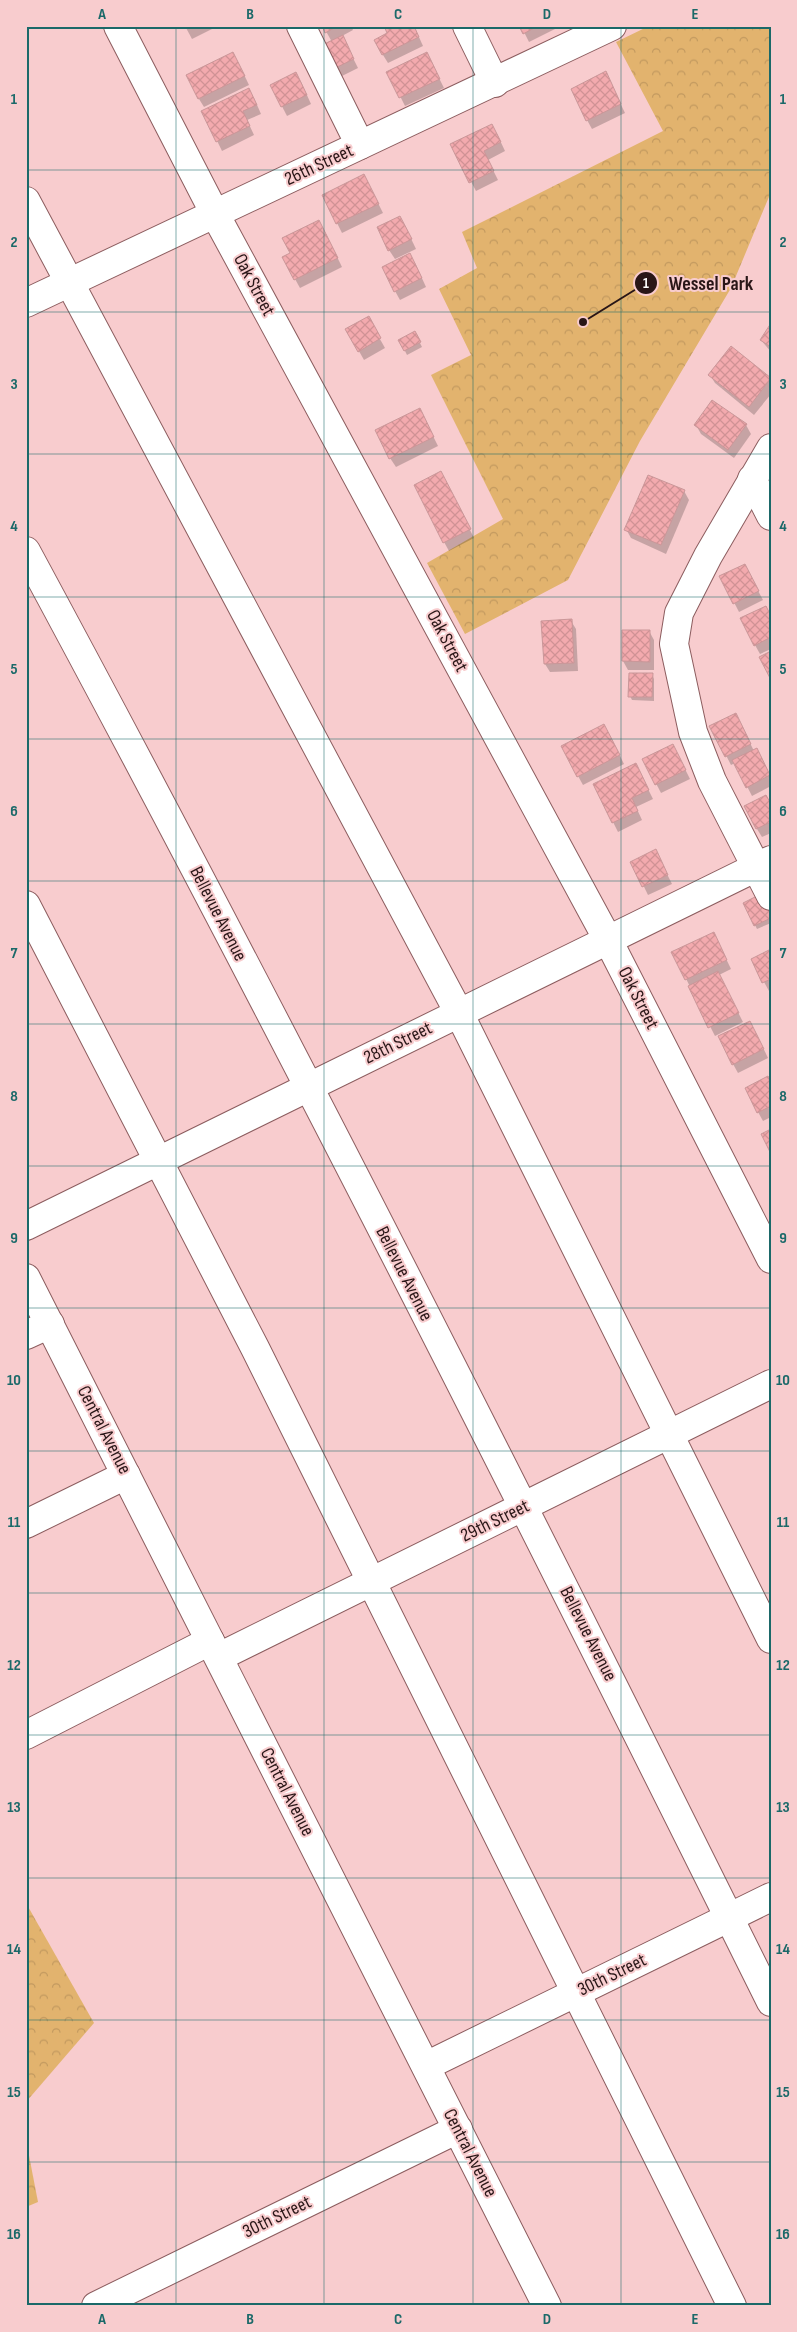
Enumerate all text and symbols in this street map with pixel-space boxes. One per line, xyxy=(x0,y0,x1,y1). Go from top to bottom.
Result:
text: A xyxy=(97,5,106,24)
text: B xyxy=(246,5,254,24)
text: C xyxy=(394,5,402,24)
text: D xyxy=(543,5,551,24)
text: E xyxy=(692,5,699,24)
text: 1 xyxy=(11,90,18,109)
text: 1 xyxy=(780,90,787,109)
street label: 26th Street xyxy=(281,139,357,191)
text: 2 xyxy=(10,233,18,252)
text: 2 xyxy=(779,233,787,252)
street label: Oak Street xyxy=(228,250,280,320)
callout: Wessel Park xyxy=(634,265,763,300)
text: Wessel Park xyxy=(669,272,754,296)
text: 1 xyxy=(643,274,649,293)
text: 3 xyxy=(10,375,18,394)
text: 3 xyxy=(779,375,787,394)
text: 4 xyxy=(10,517,18,536)
text: 4 xyxy=(779,517,787,536)
street label: Oak Street xyxy=(421,606,473,676)
text: 5 xyxy=(10,660,18,679)
text: 5 xyxy=(779,660,787,679)
text: 6 xyxy=(10,802,18,821)
text: 6 xyxy=(779,802,787,821)
street label: Bellevue Avenue xyxy=(184,863,252,965)
text: 7 xyxy=(11,944,18,963)
text: 7 xyxy=(780,944,787,963)
street label: Oak Street xyxy=(613,963,664,1033)
street label: 28th Street xyxy=(360,1017,436,1069)
text: 8 xyxy=(10,1087,18,1106)
text: 8 xyxy=(779,1087,787,1106)
street label: Bellevue Avenue xyxy=(370,1223,438,1325)
text: 9 xyxy=(10,1229,18,1248)
text: 9 xyxy=(779,1229,787,1248)
text: 10 xyxy=(7,1371,21,1390)
text: 10 xyxy=(776,1371,790,1390)
street label: Central Avenue xyxy=(72,1382,136,1478)
street label: 29th Street xyxy=(457,1494,533,1547)
text: 11 xyxy=(8,1513,21,1532)
text: 11 xyxy=(777,1513,790,1532)
street label: Bellevue Avenue xyxy=(554,1583,622,1685)
text: 12 xyxy=(7,1656,21,1675)
text: 12 xyxy=(776,1656,790,1675)
street label: Central Avenue xyxy=(255,1744,319,1840)
text: 13 xyxy=(7,1798,21,1817)
text: 13 xyxy=(776,1798,790,1817)
text: 14 xyxy=(7,1940,21,1959)
text: 14 xyxy=(776,1940,790,1959)
street label: 30th Street xyxy=(574,1948,650,2001)
text: 15 xyxy=(7,2083,21,2102)
text: 15 xyxy=(776,2083,790,2102)
street label: Central Avenue xyxy=(438,2105,502,2201)
street label: 30th Street xyxy=(239,2190,315,2243)
text: 16 xyxy=(7,2225,21,2244)
text: 16 xyxy=(776,2225,790,2244)
text: A xyxy=(97,2310,106,2329)
text: B xyxy=(246,2310,254,2329)
text: C xyxy=(394,2310,402,2329)
text: D xyxy=(543,2310,551,2329)
text: E xyxy=(692,2310,699,2329)

